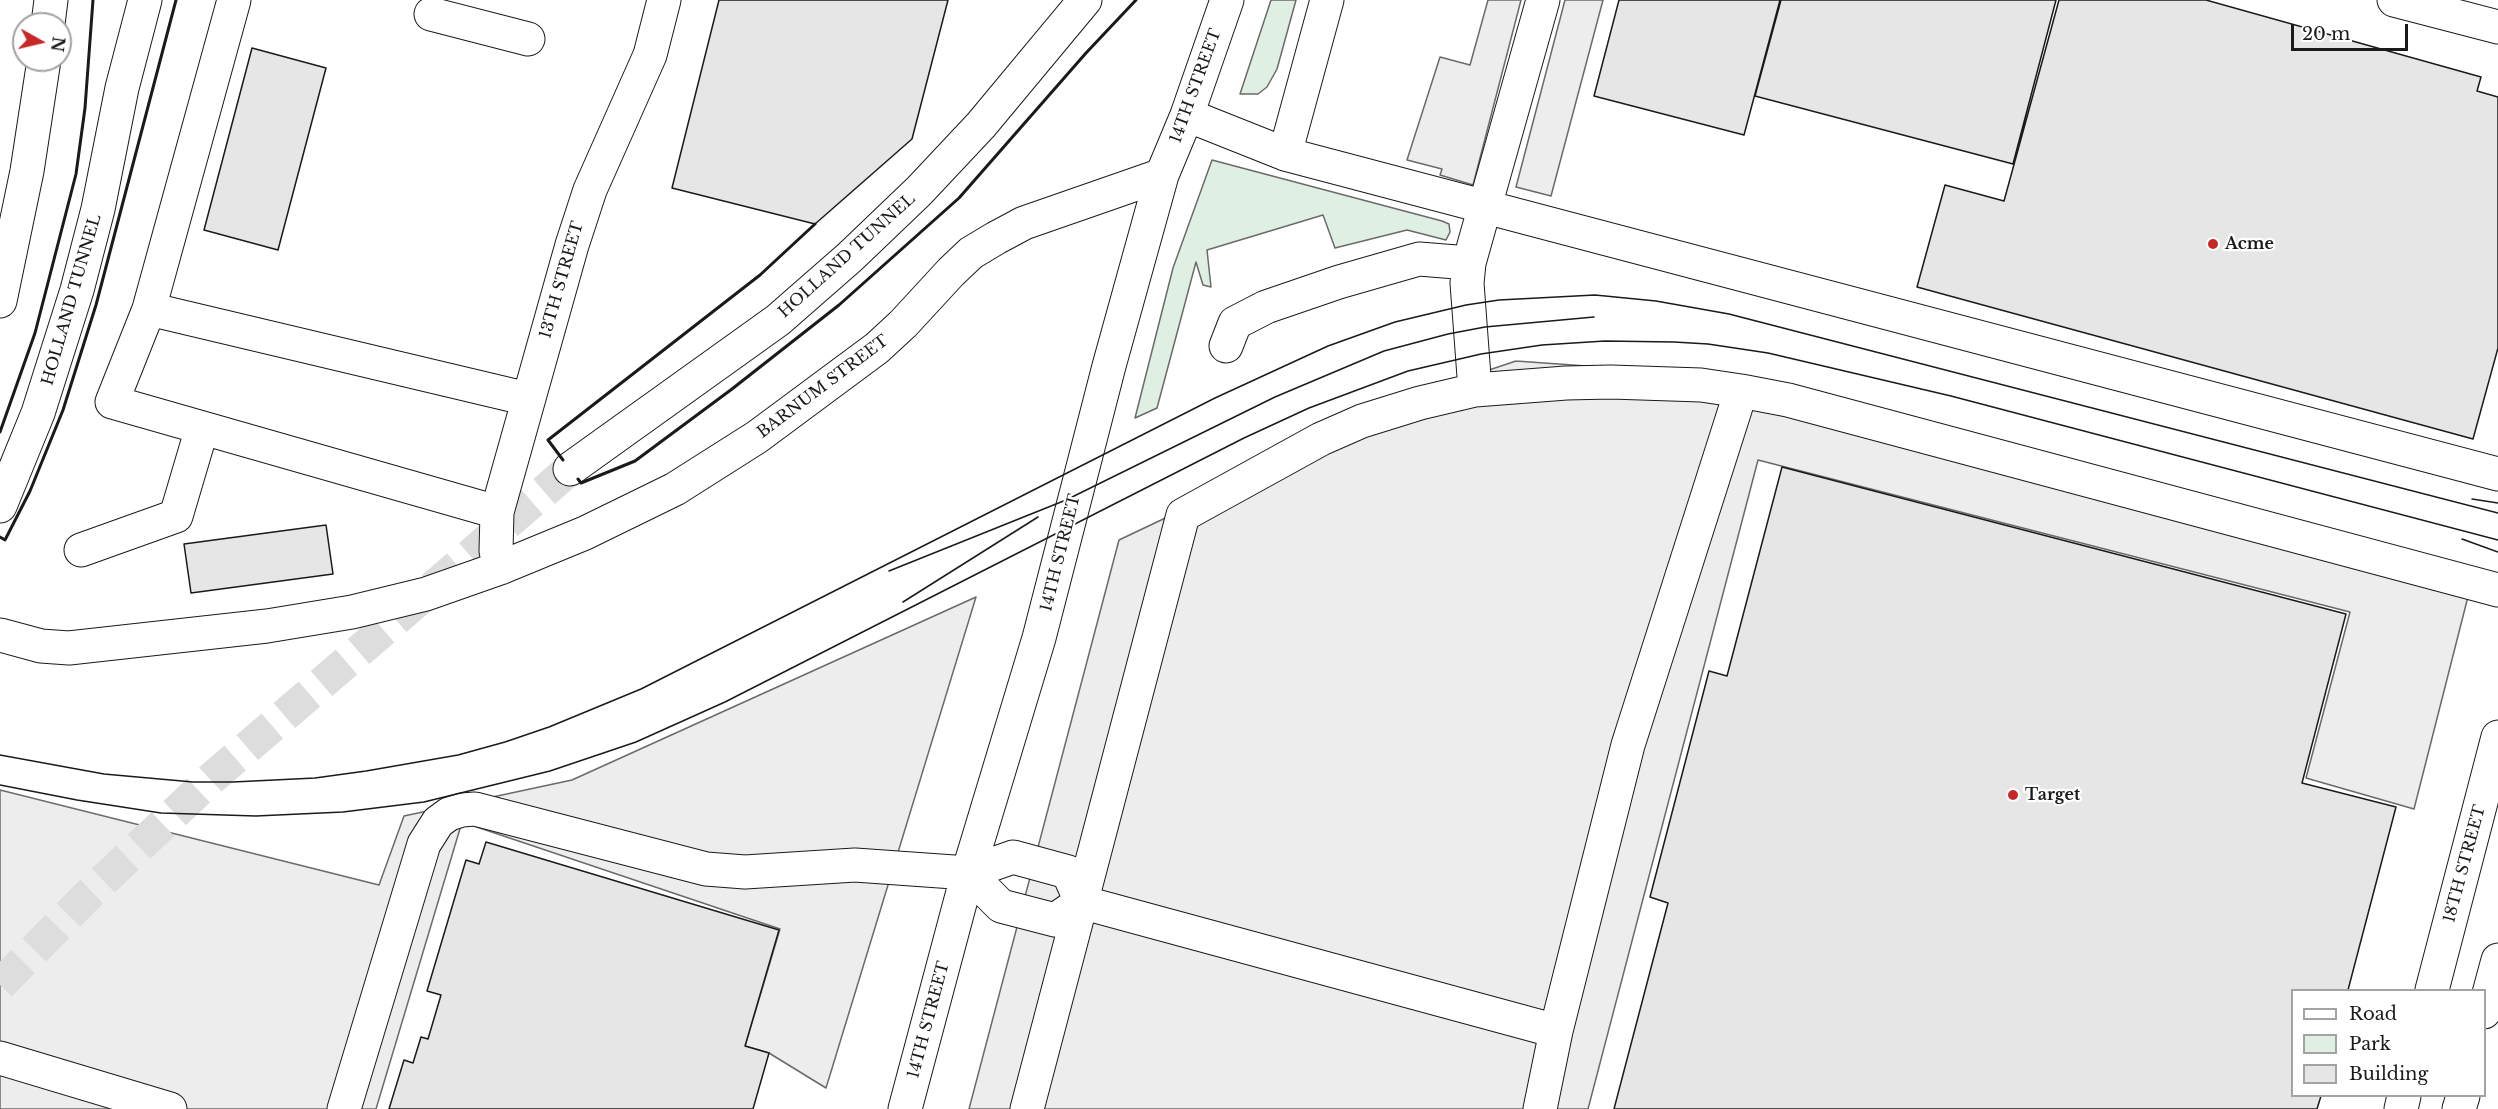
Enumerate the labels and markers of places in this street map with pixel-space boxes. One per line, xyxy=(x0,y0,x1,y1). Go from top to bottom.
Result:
place label: Acme xyxy=(2225,234,2274,254)
marker: Acme xyxy=(2206,237,2220,251)
place label: Target xyxy=(2025,785,2080,805)
marker: Target xyxy=(2006,788,2020,802)

